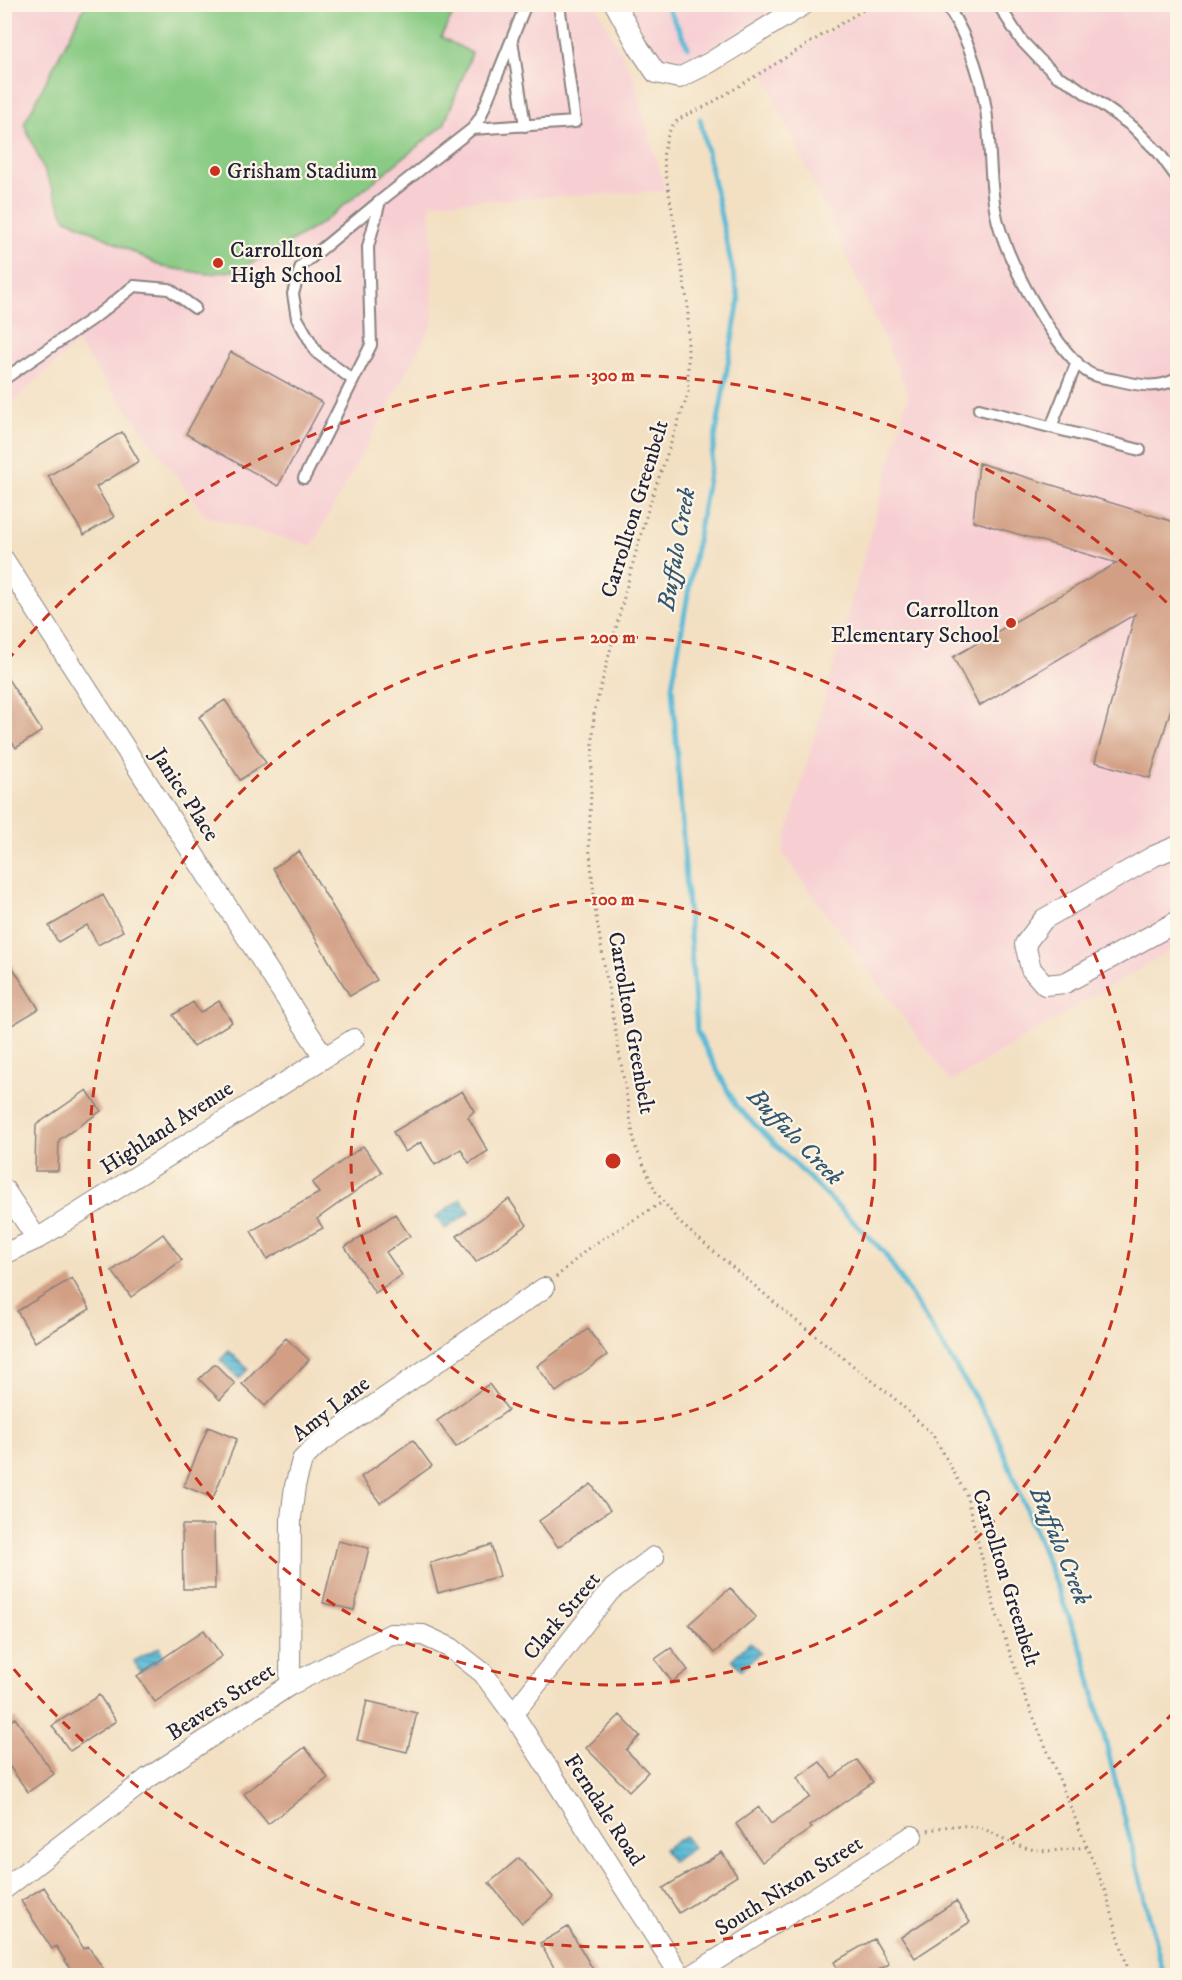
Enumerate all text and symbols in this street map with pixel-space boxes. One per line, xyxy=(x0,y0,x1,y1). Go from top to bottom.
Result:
place label: Grisham Stadium xyxy=(227,158,377,185)
marker: Grisham Stadium xyxy=(208,164,222,178)
place label: Carrollton High School xyxy=(230,237,342,289)
marker: Carrollton High School xyxy=(211,256,225,270)
text: 300 m xyxy=(591,365,635,387)
street label: Carrollton Greenbelt xyxy=(595,417,675,601)
water label: Buffalo Creek xyxy=(651,485,703,614)
place label: Carrollton Elementary School xyxy=(831,597,1000,649)
marker: Carrollton Elementary School xyxy=(1004,616,1018,630)
text: 200 m xyxy=(590,627,636,649)
street label: Janice Place xyxy=(144,742,225,847)
text: 100 m xyxy=(591,889,635,911)
street label: Carrollton Greenbelt xyxy=(602,930,660,1116)
street label: Highland Avenue xyxy=(96,1075,238,1181)
water label: Buffalo Creek xyxy=(740,1081,849,1192)
centre of rings xyxy=(603,1151,623,1171)
street label: Amy Lane xyxy=(287,1370,375,1448)
water label: Buffalo Creek xyxy=(1022,1482,1097,1609)
street label: Carrollton Greenbelt xyxy=(966,1486,1046,1670)
street label: Clark Street xyxy=(517,1567,607,1665)
street label: Beavers Street xyxy=(162,1657,280,1747)
street label: Ferndale Road xyxy=(558,1749,650,1871)
street label: South Nixon Street xyxy=(710,1830,868,1942)

